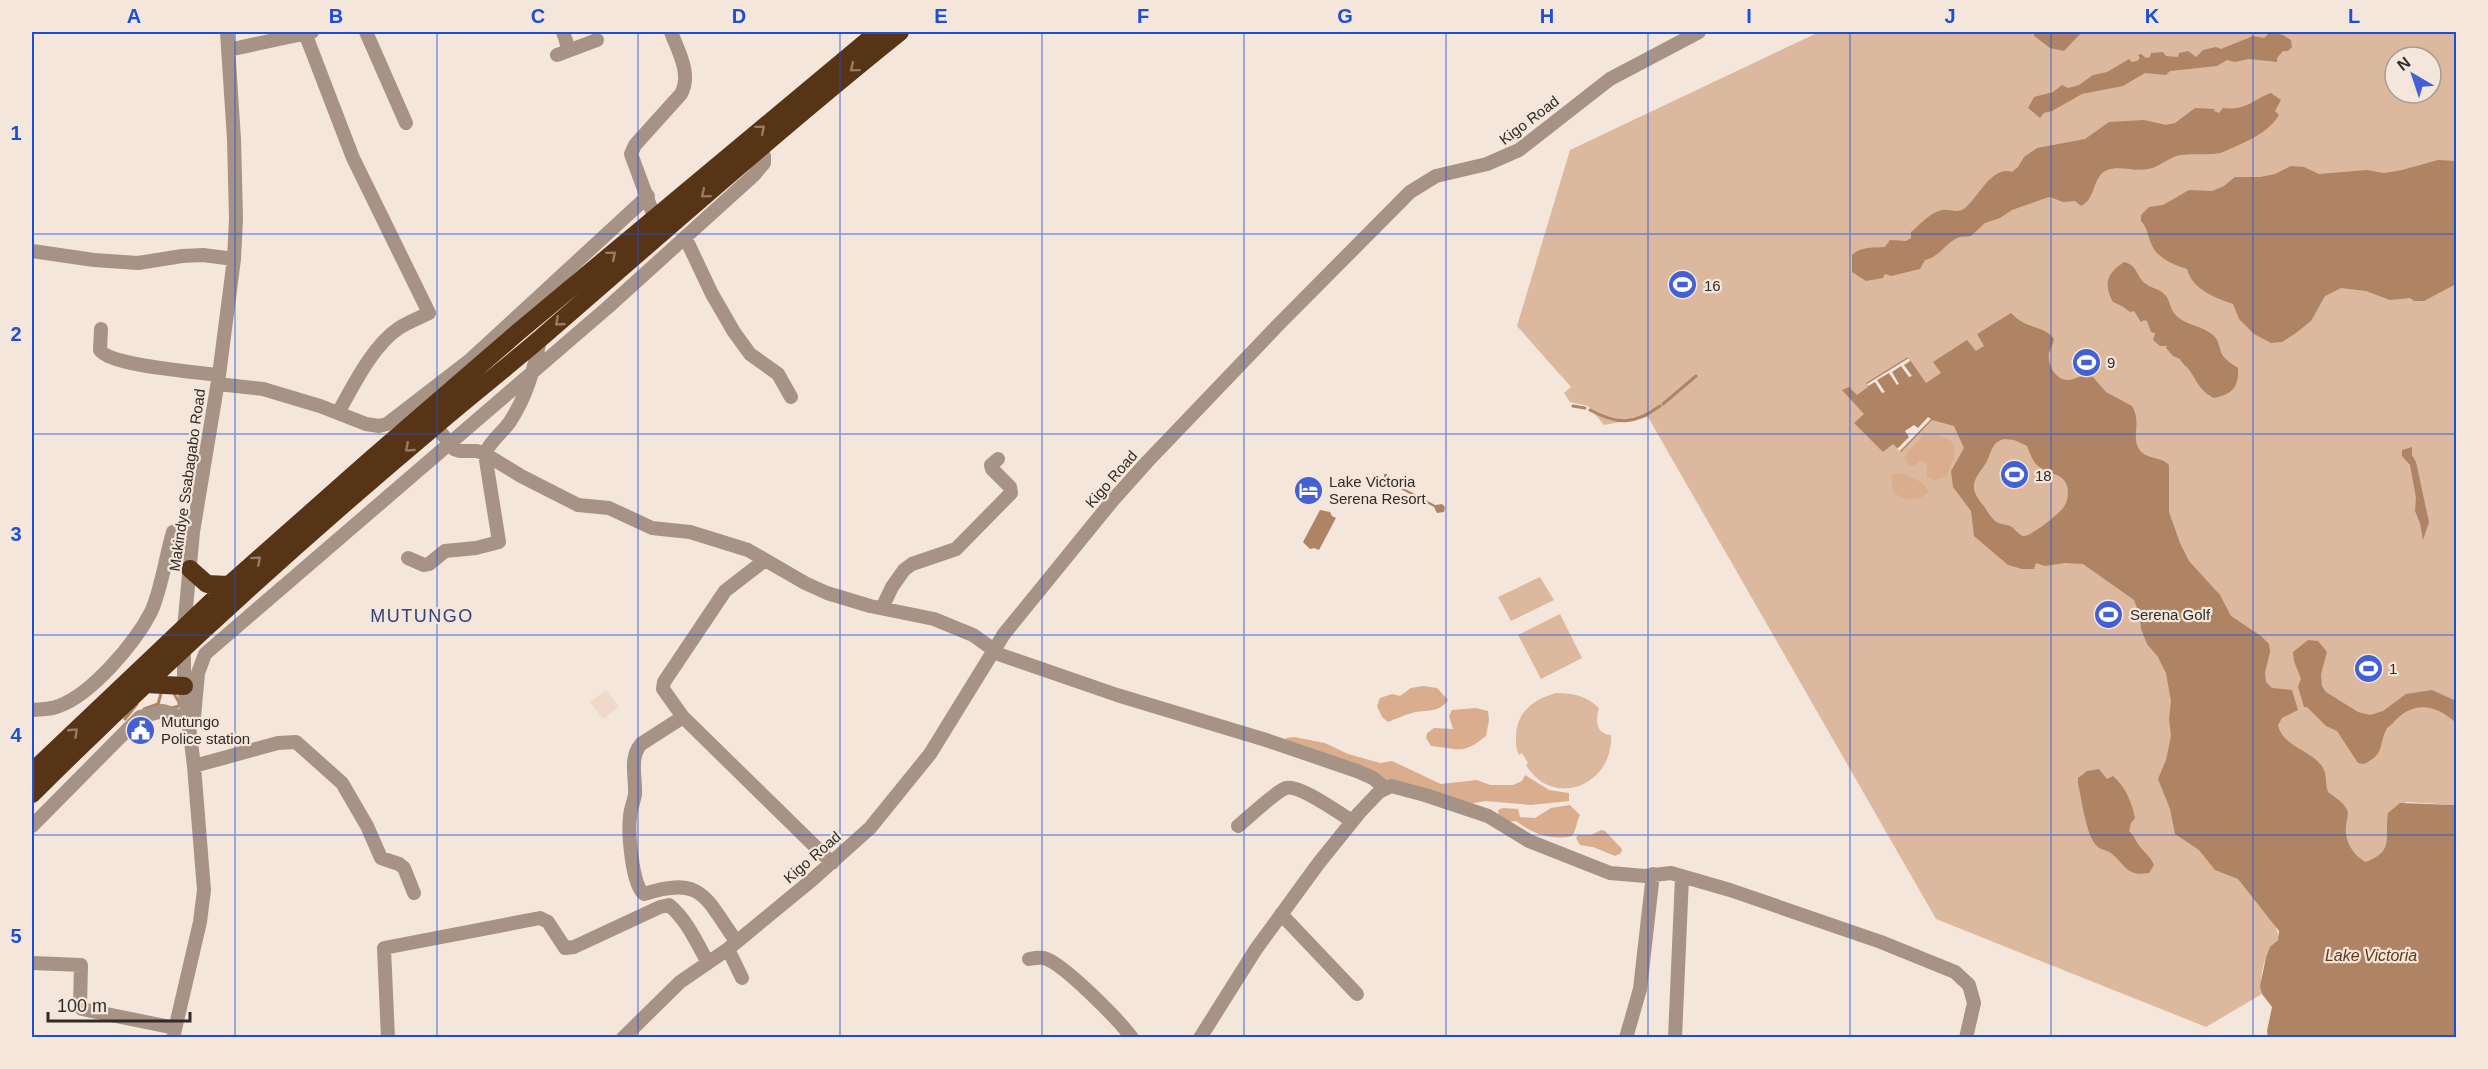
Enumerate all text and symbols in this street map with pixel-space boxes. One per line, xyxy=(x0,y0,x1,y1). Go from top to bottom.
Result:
text: A xyxy=(127,5,141,27)
text: B xyxy=(329,5,343,27)
text: C xyxy=(531,5,545,27)
text: D xyxy=(732,5,746,27)
text: E xyxy=(934,5,948,27)
text: F xyxy=(1137,5,1149,27)
text: G xyxy=(1337,5,1353,27)
text: H xyxy=(1540,5,1554,27)
text: I xyxy=(1746,5,1752,27)
text: J xyxy=(1944,5,1956,27)
text: K xyxy=(2145,5,2160,27)
text: L xyxy=(2348,5,2360,27)
north arrow xyxy=(2383,45,2443,105)
text: N xyxy=(2394,53,2414,74)
one-way arrow xyxy=(850,61,861,72)
street label: Kigo Road xyxy=(1496,92,1562,148)
text: 1 xyxy=(10,122,22,144)
one-way arrow xyxy=(754,125,765,136)
one-way arrow xyxy=(701,187,712,198)
one-way arrow xyxy=(605,251,616,262)
sports icon: 16 xyxy=(1667,269,1699,301)
place label: 16 xyxy=(1704,277,1721,294)
one-way arrow xyxy=(555,315,565,326)
text: 2 xyxy=(10,323,22,345)
sports icon: 9 xyxy=(2070,346,2102,378)
place label: 9 xyxy=(2107,354,2115,371)
street label: Makindye Ssabagabo Road xyxy=(166,388,208,572)
one-way arrow xyxy=(405,441,416,452)
street label: Kigo Road xyxy=(1082,447,1140,511)
sports icon: 18 xyxy=(1998,459,2030,491)
place label: 18 xyxy=(2035,467,2052,484)
place label: Lake Victoria Serena Resort xyxy=(1329,473,1427,507)
hotel icon: Lake Victoria Serena Resort xyxy=(1292,474,1324,506)
text: 3 xyxy=(10,523,22,545)
one-way arrow xyxy=(250,556,261,567)
sports icon: Serena Golf xyxy=(2093,598,2125,630)
district label: MUTUNGO xyxy=(370,606,474,626)
place label: Serena Golf xyxy=(2130,606,2211,623)
sports icon: 1 xyxy=(2352,652,2384,684)
place label: 1 xyxy=(2389,660,2397,677)
place label: Mutungo Police station xyxy=(161,713,250,747)
public building icon: Mutungo Police station xyxy=(124,714,156,746)
text: 4 xyxy=(10,724,22,746)
one-way arrow xyxy=(66,728,77,739)
street label: Kigo Road xyxy=(780,828,844,886)
text: 5 xyxy=(10,925,22,947)
water label: Lake Victoria xyxy=(2325,947,2417,964)
scale bar xyxy=(48,985,190,1023)
text: 100 m xyxy=(57,996,107,1016)

